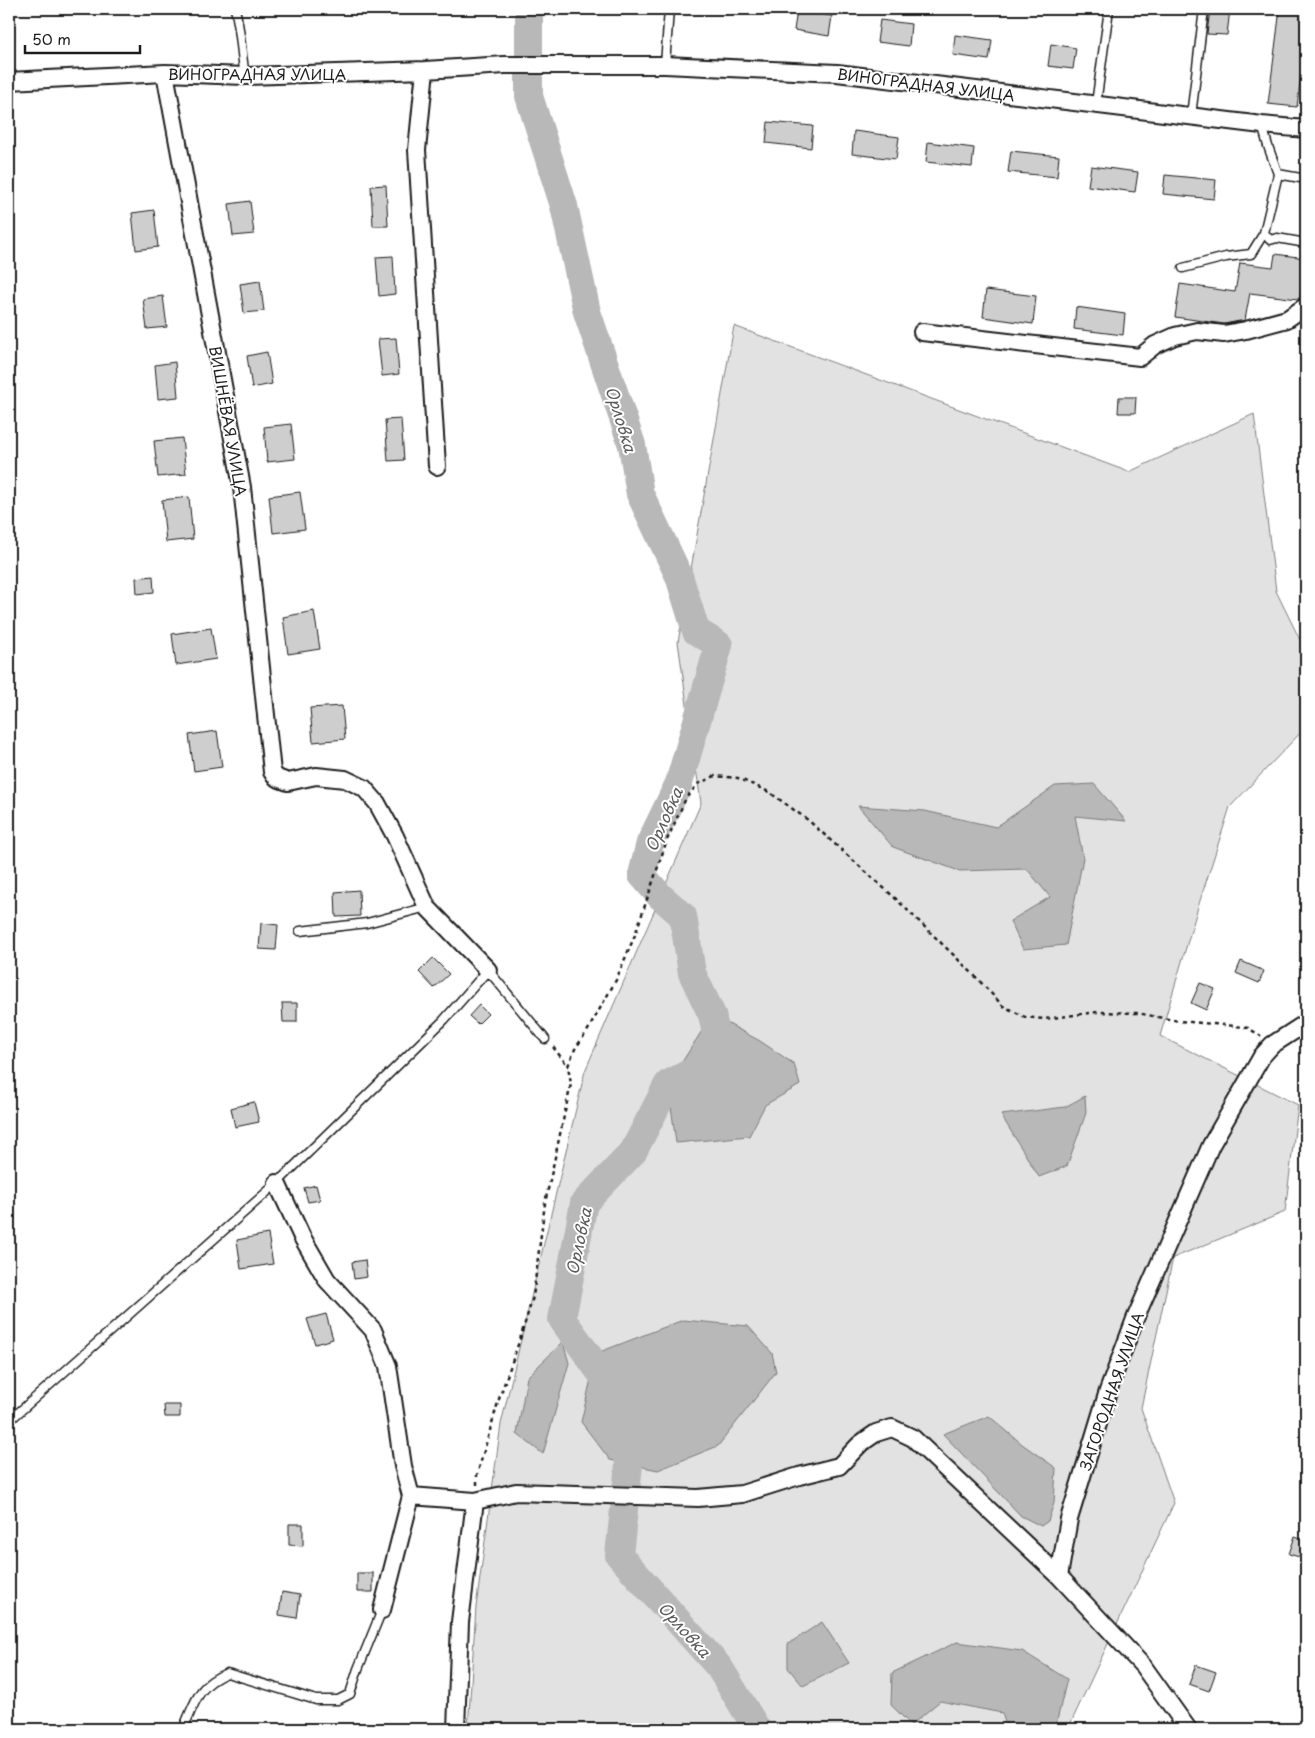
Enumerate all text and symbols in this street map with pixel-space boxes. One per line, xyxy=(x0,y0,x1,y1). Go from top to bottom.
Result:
scale bar xyxy=(25,22,140,54)
text: 50 m xyxy=(32,27,71,50)
street label: ВИНОГРАДНАЯ УЛИЦА xyxy=(168,62,346,85)
street label: ВИНОГРАДНАЯ УЛИЦА xyxy=(836,62,1016,106)
street label: ВИШНЁВАЯ УЛИЦА xyxy=(204,344,254,498)
water label: Орловка xyxy=(601,383,644,456)
water label: Орловка xyxy=(638,782,688,855)
water label: Орловка xyxy=(559,1204,597,1277)
street label: ЗАГОРОДНАЯ УЛИЦА xyxy=(1073,1309,1149,1473)
water label: Орловка xyxy=(653,1596,717,1663)

